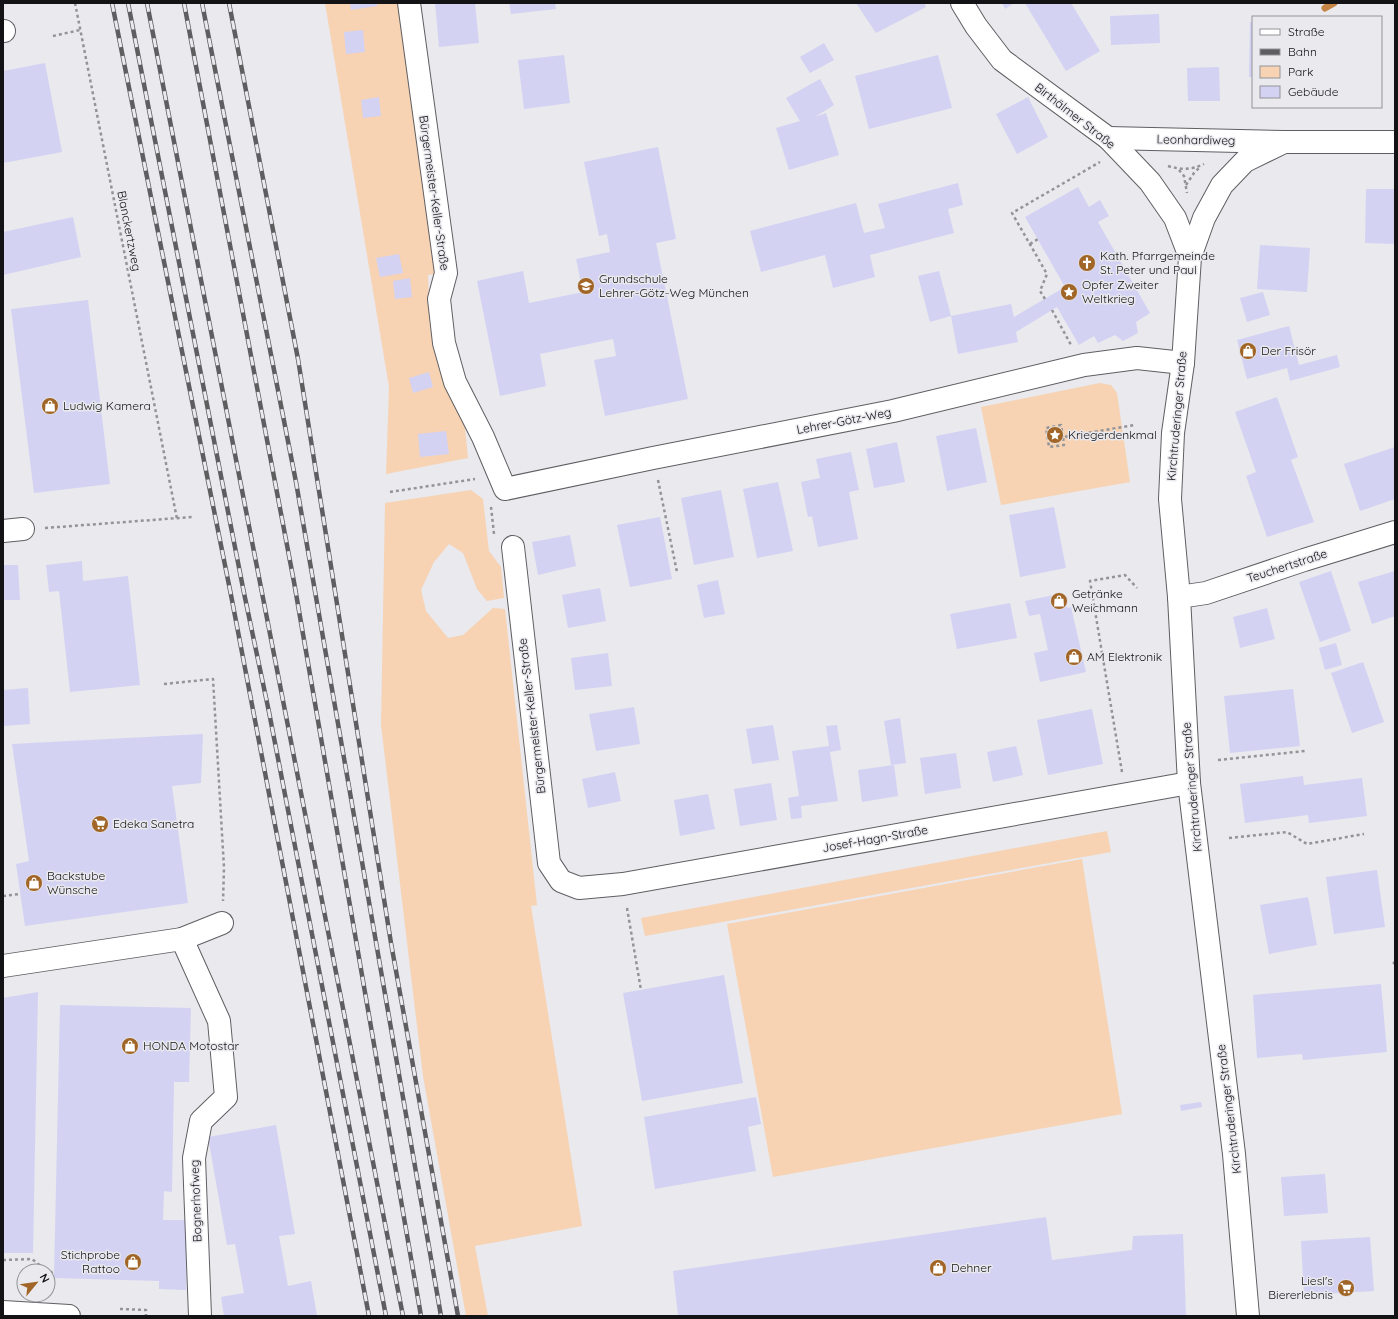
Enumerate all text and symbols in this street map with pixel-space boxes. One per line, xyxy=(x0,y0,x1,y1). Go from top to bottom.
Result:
legend xyxy=(1252,16,1382,108)
text: Straße xyxy=(1288,24,1325,39)
text: Bahn xyxy=(1288,44,1317,59)
text: Park xyxy=(1288,64,1313,79)
street label: Birthälmer Straße xyxy=(1032,79,1119,152)
text: Gebäude xyxy=(1288,84,1339,99)
street label: Bürgermeister-Keller-Straße xyxy=(416,114,453,272)
street label: Leonhardiweg xyxy=(1156,131,1236,148)
street label: Blanckertzweg xyxy=(114,189,145,272)
place label: Kath. Pfarrgemeinde St. Peter und Paul xyxy=(1100,248,1215,277)
church icon: Kath. Pfarrgemeinde St. Peter und Paul xyxy=(1077,253,1097,273)
place label: Grundschule Lehrer-Götz-Weg München xyxy=(599,271,749,300)
school or university icon: Grundschule Lehrer-Götz-Weg München xyxy=(576,276,596,296)
place label: Opfer Zweiter Weltkrieg xyxy=(1082,277,1159,306)
place icon: Opfer Zweiter Weltkrieg xyxy=(1059,282,1079,302)
shop icon: Der Frisör xyxy=(1238,341,1258,361)
place label: Der Frisör xyxy=(1261,343,1316,358)
street label: Kirchtruderinger Straße xyxy=(1163,350,1190,482)
shop icon: Ludwig Kamera xyxy=(40,396,60,416)
place label: Ludwig Kamera xyxy=(63,398,151,413)
street label: Lehrer-Götz-Weg xyxy=(795,404,893,437)
place icon: Kriegerdenkmal xyxy=(1045,425,1065,445)
place label: Kriegerdenkmal xyxy=(1068,427,1157,442)
street label: Teuchertstraße xyxy=(1245,545,1329,586)
place label: Getränke Weichmann xyxy=(1072,586,1138,615)
shop icon: Getränke Weichmann xyxy=(1049,591,1069,611)
street label: Bürgermeister-Keller-Straße xyxy=(514,637,548,795)
shop icon: AM Elektronik xyxy=(1064,647,1084,667)
place label: AM Elektronik xyxy=(1087,649,1162,664)
street label: Kirchtruderinger Straße xyxy=(1178,721,1205,853)
supermarket icon: Edeka Sanetra xyxy=(90,814,110,834)
place label: Edeka Sanetra xyxy=(113,816,194,831)
street label: Josef-Hagn-Straße xyxy=(821,822,929,855)
place label: Backstube Wünsche xyxy=(47,868,105,897)
shop icon: Backstube Wünsche xyxy=(24,873,44,893)
shop icon: HONDA Motostar xyxy=(120,1036,140,1056)
place label: HONDA Motostar xyxy=(143,1038,240,1053)
street label: Kirchtruderinger Straße xyxy=(1213,1043,1244,1175)
street label: Bognerhofweg xyxy=(187,1160,204,1243)
place label: Stichprobe Rattoo xyxy=(61,1247,120,1276)
shop icon: Stichprobe Rattoo xyxy=(123,1252,143,1272)
shop icon: Dehner xyxy=(928,1258,948,1278)
place label: Dehner xyxy=(951,1260,992,1275)
north arrow xyxy=(16,1263,56,1303)
text: N xyxy=(37,1271,53,1285)
place label: Liesl's Biererlebnis xyxy=(1268,1273,1333,1302)
supermarket icon: Liesl's Biererlebnis xyxy=(1336,1278,1356,1298)

